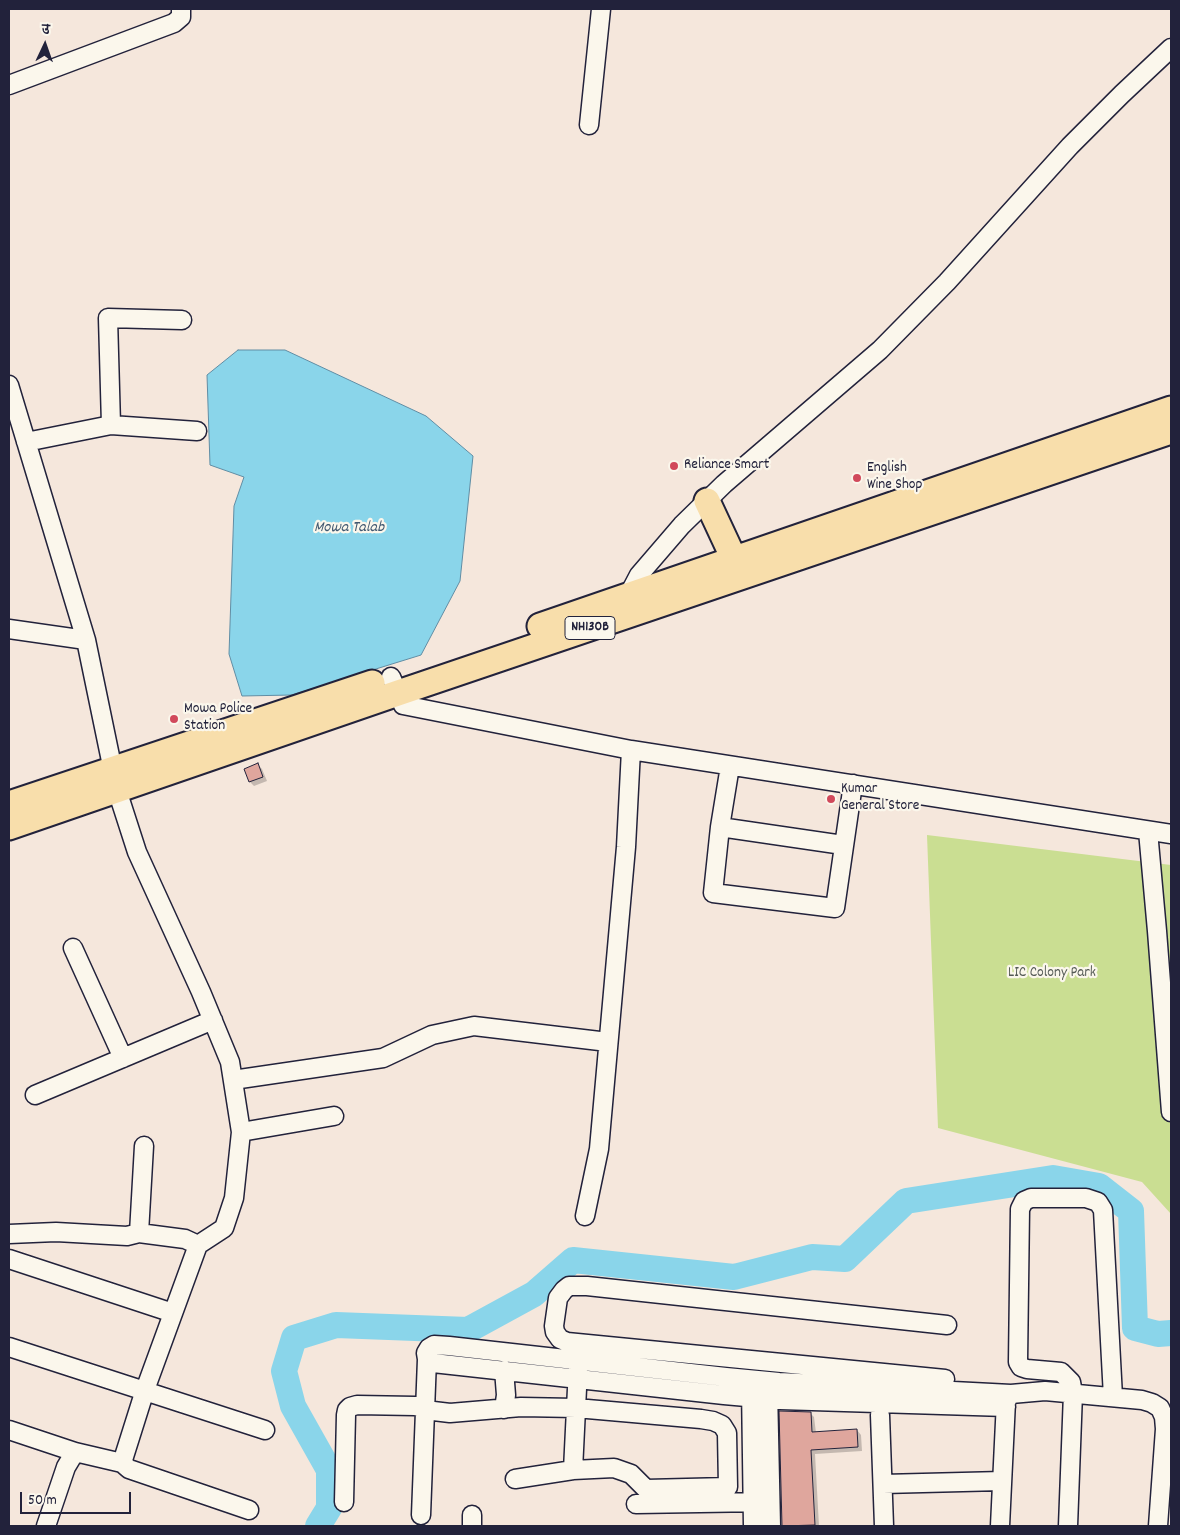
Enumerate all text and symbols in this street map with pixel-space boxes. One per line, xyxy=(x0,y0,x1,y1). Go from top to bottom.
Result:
north arrow xyxy=(20,20,70,70)
text: उ xyxy=(41,20,50,40)
place label: Reliance Smart xyxy=(684,457,769,475)
marker: Reliance Smart xyxy=(668,460,680,472)
place label: English Wine Shop xyxy=(867,460,922,495)
marker: English Wine Shop xyxy=(851,472,863,484)
water label: Mowa Talab xyxy=(314,519,384,539)
road number: NH130B xyxy=(565,616,615,640)
place label: Mowa Police Station xyxy=(184,701,252,736)
marker: Mowa Police Station xyxy=(168,713,180,725)
place label: Kumar General Store xyxy=(841,781,919,816)
marker: Kumar General Store xyxy=(825,793,837,805)
park label: LIC Colony Park xyxy=(1008,965,1096,983)
scale bar xyxy=(22,1482,134,1514)
text: 50 m xyxy=(28,1490,57,1512)

